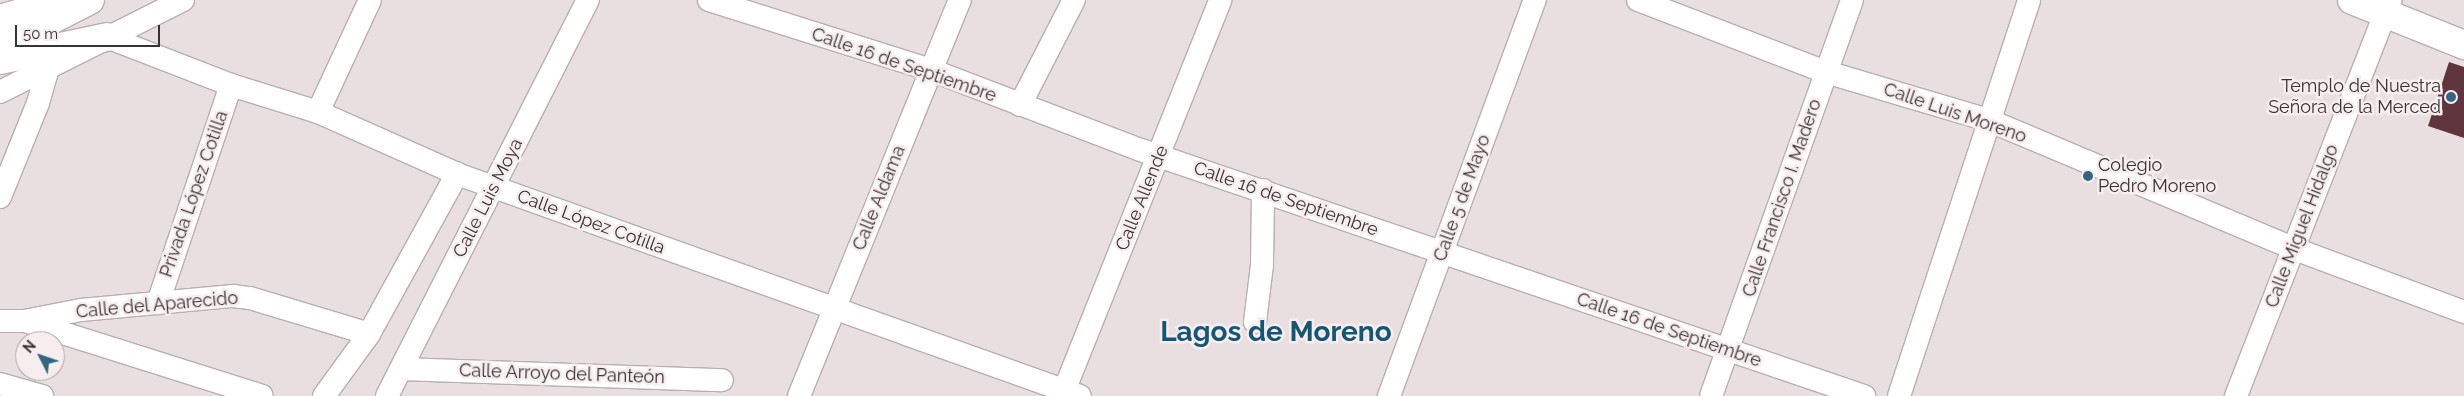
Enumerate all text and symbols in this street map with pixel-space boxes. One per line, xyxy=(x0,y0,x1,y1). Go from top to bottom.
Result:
scale bar xyxy=(18,15,162,47)
street label: Calle 16 de Septiembre xyxy=(809,23,999,107)
text: 50 m xyxy=(23,25,58,43)
place label: Templo de Nuestra Señora de la Merced xyxy=(2268,76,2441,118)
street label: Calle Luis Moreno xyxy=(1881,78,2029,148)
marker: Templo de Nuestra Señora de la Merced xyxy=(2445,91,2457,103)
street label: Calle Francisco I. Madero xyxy=(1738,96,1826,300)
street label: Privada López Cotilla xyxy=(155,108,233,280)
street label: Calle 5 de Mayo xyxy=(1429,132,1495,264)
street label: Calle Luis Moya xyxy=(449,135,527,261)
street label: Calle Miguel Hidalgo xyxy=(2261,141,2343,311)
street label: Calle Aldama xyxy=(848,142,910,254)
street label: Calle Allende xyxy=(1111,142,1173,254)
place label: Colegio Pedro Moreno xyxy=(2098,155,2216,198)
street label: Calle 16 de Septiembre xyxy=(1191,157,1381,241)
marker: Colegio Pedro Moreno xyxy=(2082,170,2094,182)
street label: Calle López Cotilla xyxy=(514,185,668,259)
street label: Calle del Aparecido xyxy=(74,287,240,323)
street label: Calle 16 de Septiembre xyxy=(1574,288,1764,372)
district label: Lagos de Moreno xyxy=(1160,315,1392,349)
north arrow xyxy=(15,331,65,381)
text: N xyxy=(20,338,39,356)
street label: Calle Arroyo del Panteón xyxy=(458,360,666,388)

